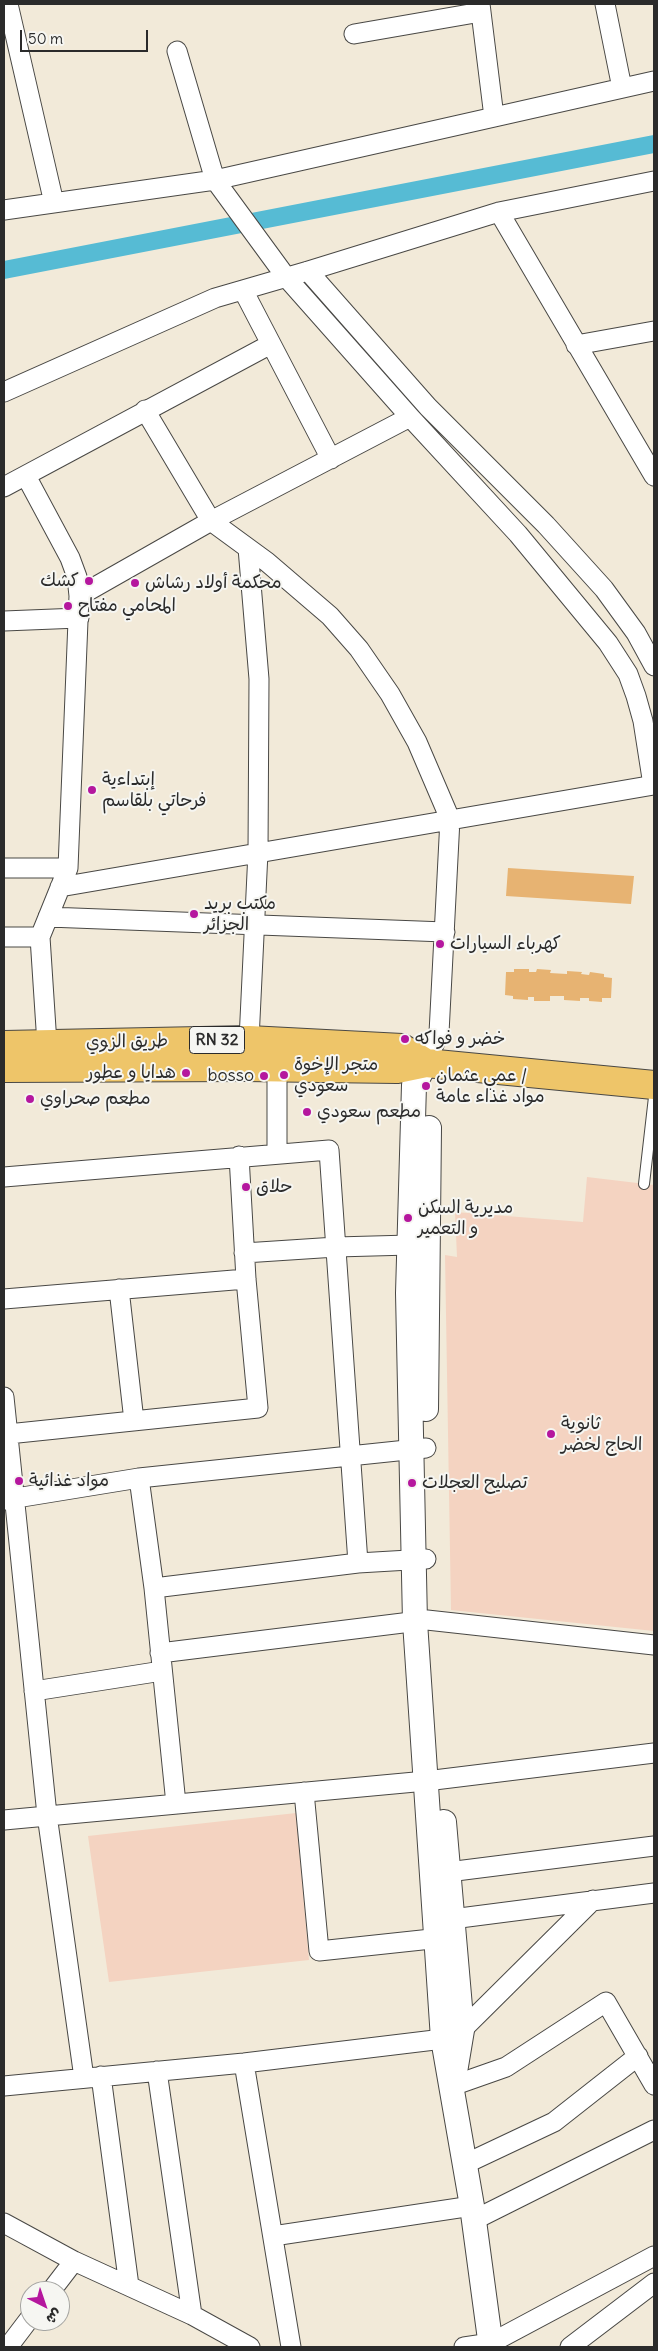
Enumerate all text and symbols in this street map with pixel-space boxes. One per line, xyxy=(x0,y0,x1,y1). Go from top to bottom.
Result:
scale bar xyxy=(22,20,150,52)
text: 50 m xyxy=(28,29,63,48)
place label: كشك xyxy=(40,570,79,592)
place label: محكمة أولاد رشاش xyxy=(145,572,282,594)
marker: كشك xyxy=(83,575,95,587)
marker: محكمة أولاد رشاش xyxy=(129,577,141,589)
place label: المحامي مفتاح xyxy=(78,595,176,617)
marker: المحامي مفتاح xyxy=(62,600,74,612)
place label: إبتداءية فرحاتي بلقاسم xyxy=(102,769,206,812)
marker: إبتداءية فرحاتي بلقاسم xyxy=(86,784,98,796)
place label: مكتب بريد الجزائر xyxy=(204,893,276,936)
marker: مكتب بريد الجزائر xyxy=(188,908,200,920)
place label: كهرباء السيارات xyxy=(450,933,561,955)
marker: كهرباء السيارات xyxy=(434,938,446,950)
road number: RN 32 xyxy=(190,1026,244,1054)
place label: خضر و فواكه xyxy=(415,1028,505,1050)
street label: طريق الزوي xyxy=(86,1030,168,1054)
marker: خضر و فواكه xyxy=(399,1033,411,1045)
place label: متجر الإخوة سعودي xyxy=(294,1054,378,1096)
place label: هدايا و عطور xyxy=(87,1062,176,1084)
place label: bosso xyxy=(207,1065,254,1087)
place label: عمي عثمان / مواد غذاء عامة xyxy=(436,1065,545,1108)
marker: هدايا و عطور xyxy=(180,1067,192,1079)
marker: متجر الإخوة سعودي xyxy=(278,1069,290,1081)
marker: bosso xyxy=(258,1070,270,1082)
marker: عمي عثمان / مواد غذاء عامة xyxy=(420,1080,432,1092)
place label: مطعم صحراوي xyxy=(40,1088,151,1110)
marker: مطعم صحراوي xyxy=(24,1093,36,1105)
place label: مطعم سعودي xyxy=(317,1101,421,1123)
marker: مطعم سعودي xyxy=(301,1106,313,1118)
place label: حلاق xyxy=(256,1176,292,1198)
marker: حلاق xyxy=(240,1181,252,1193)
place label: مديرية السكن و التعمير xyxy=(418,1197,513,1240)
marker: مديرية السكن و التعمير xyxy=(402,1212,414,1224)
place label: ثانوية الحاج لخضر xyxy=(561,1413,642,1456)
marker: ثانوية الحاج لخضر xyxy=(545,1428,557,1440)
place label: مواد غذائية xyxy=(29,1470,109,1492)
place label: تصليح العجلات xyxy=(422,1472,527,1494)
marker: مواد غذائية xyxy=(13,1475,25,1487)
marker: تصليح العجلات xyxy=(406,1477,418,1489)
north arrow xyxy=(20,2281,70,2331)
text: ش xyxy=(42,2305,66,2328)

